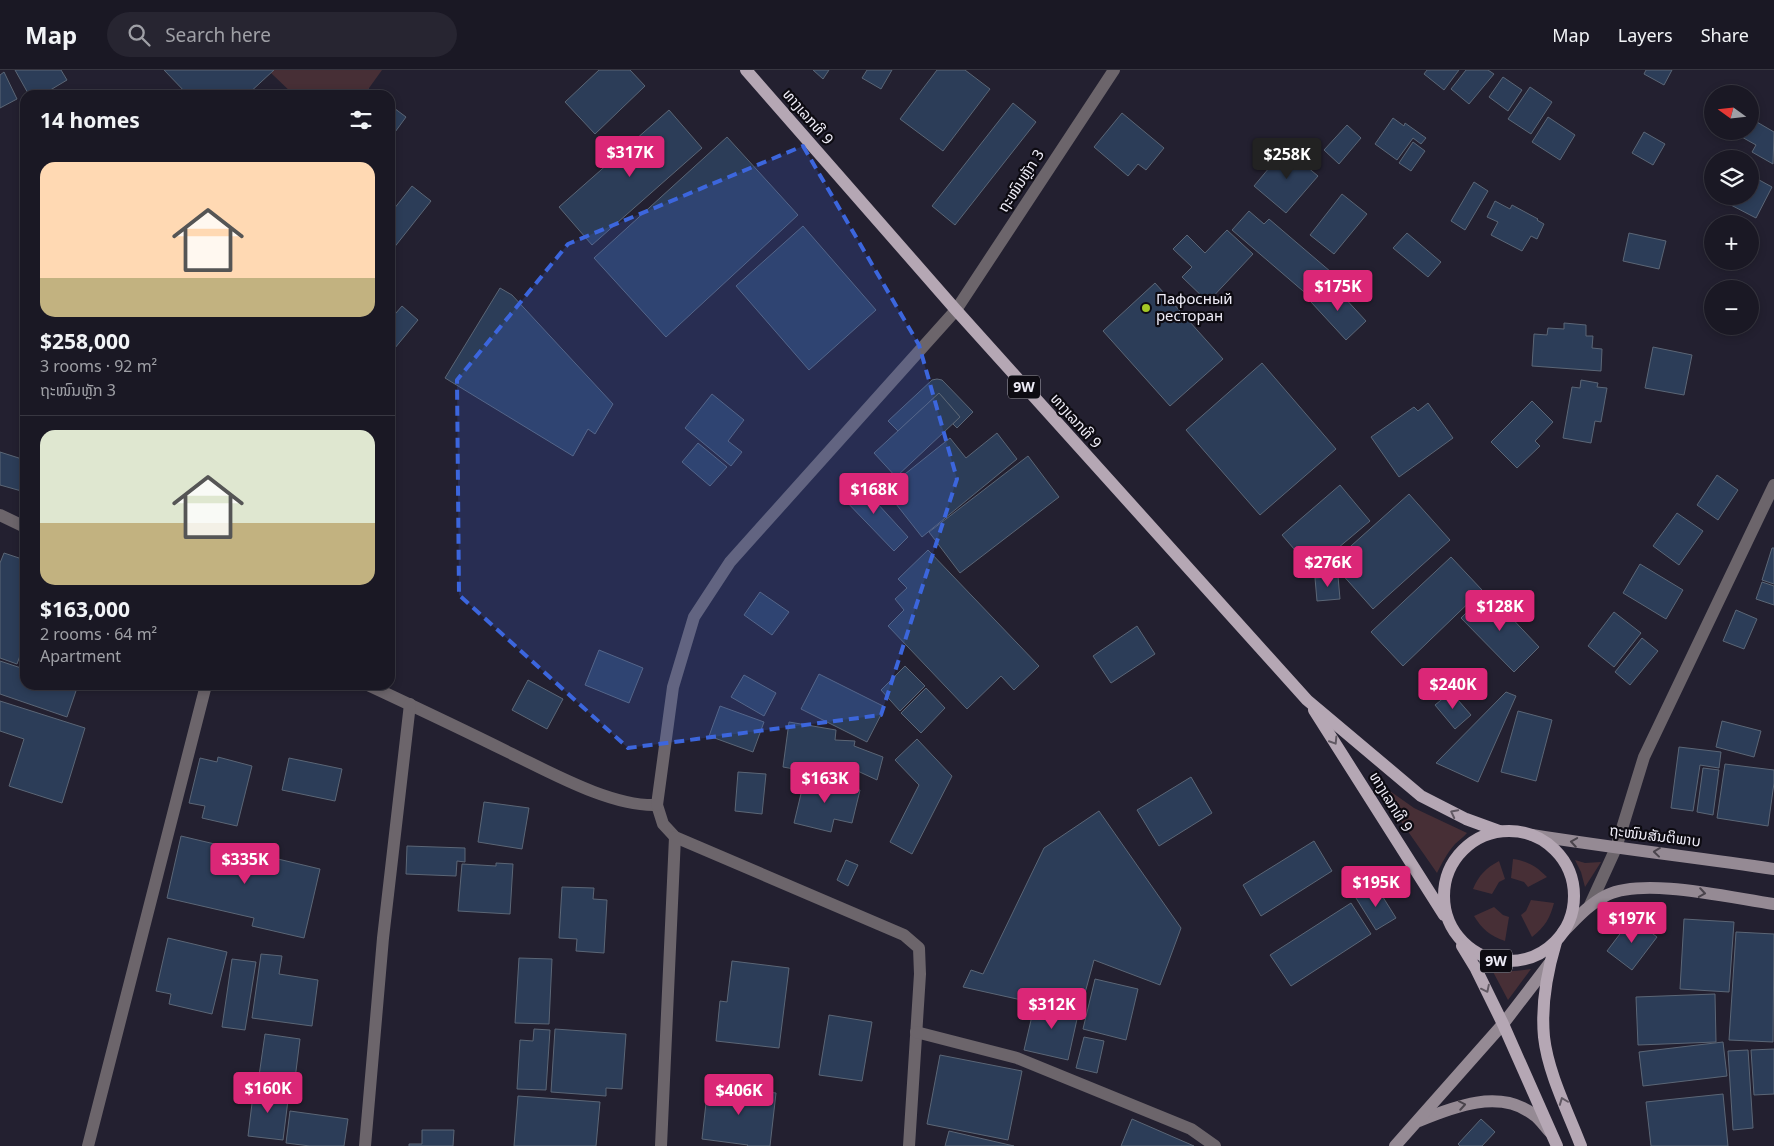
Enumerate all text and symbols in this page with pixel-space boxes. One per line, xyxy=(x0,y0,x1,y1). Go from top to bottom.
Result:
search box xyxy=(107,12,457,57)
text: Map xyxy=(25,18,77,51)
icon: search xyxy=(125,21,153,49)
text: Search here xyxy=(165,22,271,48)
text: Map xyxy=(1552,23,1590,47)
text: Layers xyxy=(1618,23,1673,47)
text: Share xyxy=(1701,23,1749,47)
street label: ທາງເລກທີ 9 xyxy=(779,84,838,148)
north arrow xyxy=(1704,85,1759,140)
map controls xyxy=(1704,85,1759,335)
text: 14 homes xyxy=(40,106,140,134)
icon: filters xyxy=(347,106,375,134)
pin: $317K xyxy=(595,136,665,178)
pin: $258K xyxy=(1252,138,1322,180)
text: $317K xyxy=(606,141,654,163)
text: $258K xyxy=(1263,143,1311,165)
street label: ຖະໜົນຫຼັກ 3 xyxy=(992,145,1048,216)
button: layers xyxy=(1704,150,1759,205)
icon: home xyxy=(163,195,253,285)
button: + xyxy=(1704,215,1759,270)
pin: $175K xyxy=(1303,270,1373,312)
text: $175K xyxy=(1314,275,1362,297)
button: − xyxy=(1704,280,1759,335)
place label: Пафосный ресторан xyxy=(1156,288,1233,325)
marker: Пафосный ресторан xyxy=(1140,302,1152,314)
text: $258,000 xyxy=(40,327,130,355)
text: 3 rooms · 92 m² xyxy=(40,355,157,377)
road number: 9W xyxy=(1008,376,1040,398)
text: ຖະໜົນຫຼັກ 3 xyxy=(40,379,116,401)
street label: ທາງເລກທີ 9 xyxy=(1047,389,1107,452)
icon: home xyxy=(163,462,253,552)
pin: $168K xyxy=(839,472,909,515)
text: $168K xyxy=(850,478,898,500)
pin: $276K xyxy=(1293,546,1363,588)
text: $276K xyxy=(1304,551,1352,573)
pin: $128K xyxy=(1465,590,1535,632)
text: $163,000 xyxy=(40,595,130,623)
text: $128K xyxy=(1476,595,1524,617)
text: 2 rooms · 64 m² xyxy=(40,623,157,645)
text: Apartment xyxy=(40,645,121,667)
pin: $240K xyxy=(1418,668,1488,710)
text: $240K xyxy=(1429,673,1477,695)
one-way arrow xyxy=(1327,736,1337,745)
pin: $163K xyxy=(790,762,860,804)
text: $163K xyxy=(801,767,849,789)
street label: ທາງເລກທີ 9 xyxy=(1365,768,1418,835)
one-way arrow xyxy=(1450,809,1459,819)
street label: ຖະໜົນສັນຕິພາບ xyxy=(1608,819,1702,851)
one-way arrow xyxy=(1569,837,1578,847)
pin: $335K xyxy=(210,842,280,885)
one-way arrow xyxy=(1652,847,1660,858)
text: $335K xyxy=(221,848,269,870)
pin: $195K xyxy=(1341,866,1411,908)
text: $195K xyxy=(1352,871,1400,893)
one-way arrow xyxy=(1698,887,1706,898)
pin: $197K xyxy=(1597,902,1667,944)
text: $197K xyxy=(1608,907,1656,929)
road number: 9W xyxy=(1480,949,1512,972)
one-way arrow xyxy=(1480,984,1490,993)
pin: $312K xyxy=(1017,988,1087,1030)
text: $312K xyxy=(1028,993,1076,1015)
pin: $160K xyxy=(233,1072,303,1114)
pin: $406K xyxy=(704,1074,774,1116)
text: $160K xyxy=(244,1077,292,1099)
text: $406K xyxy=(715,1079,763,1101)
one-way arrow xyxy=(1559,1097,1569,1105)
one-way arrow xyxy=(1458,1101,1466,1111)

